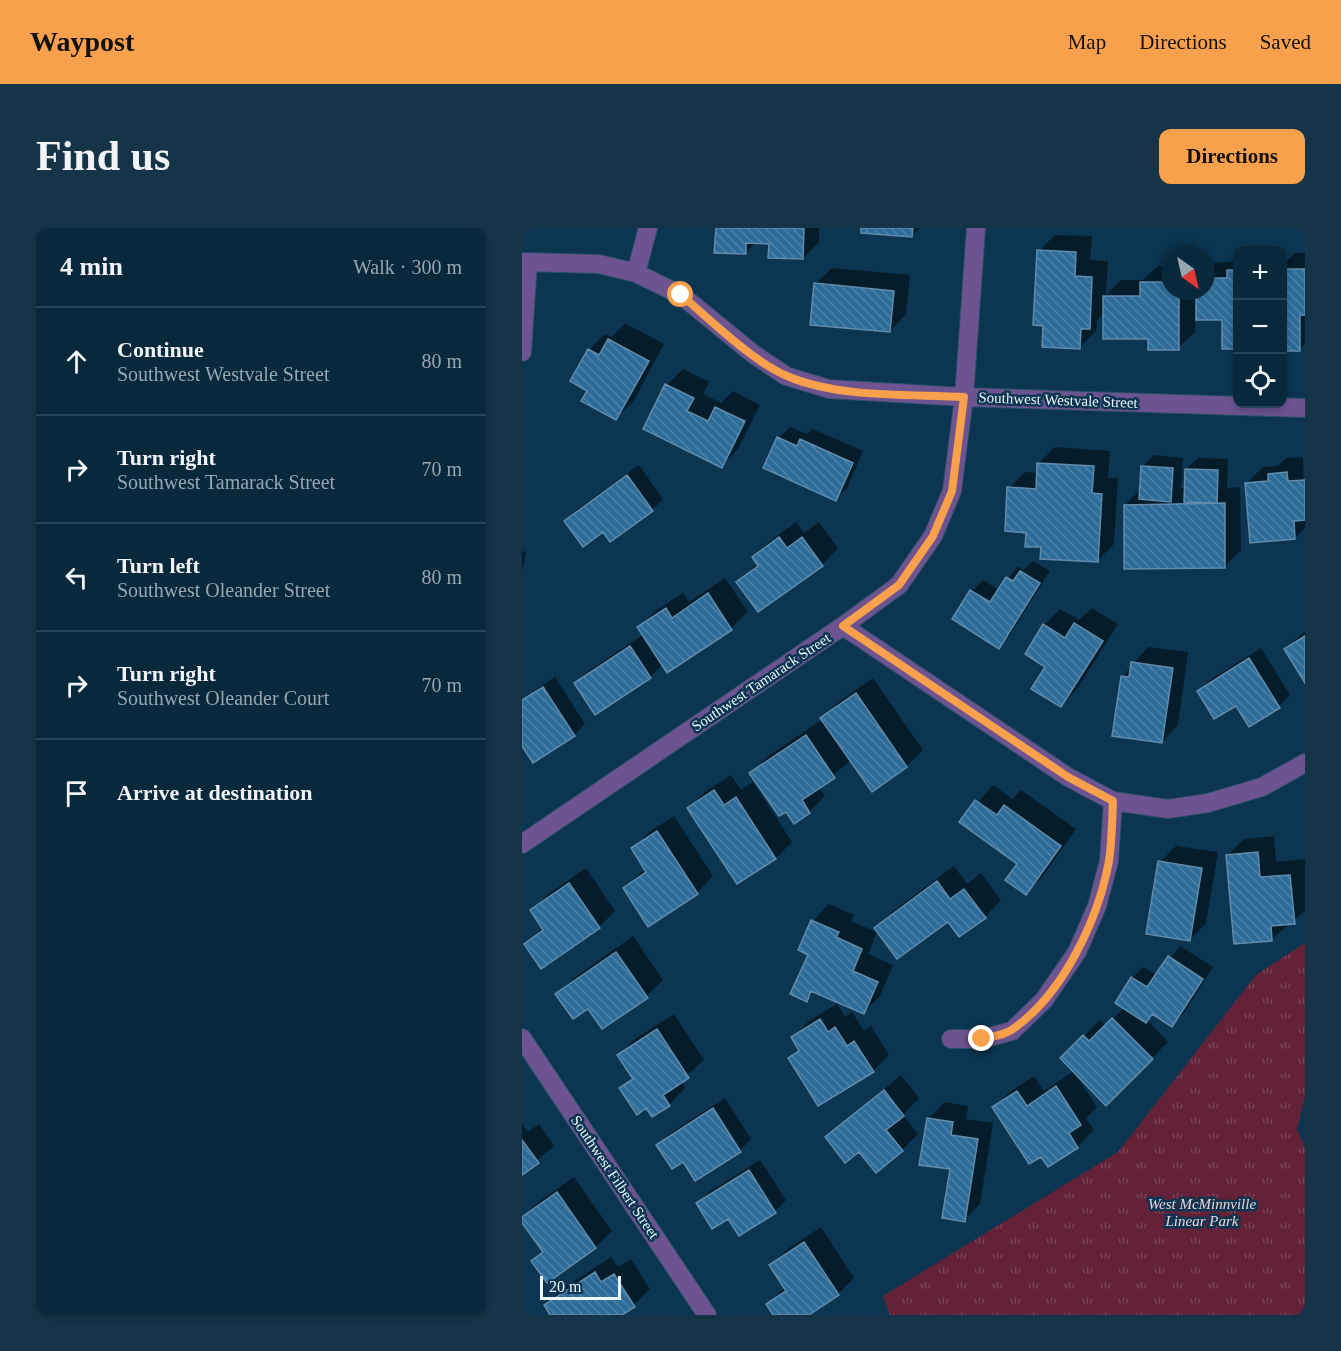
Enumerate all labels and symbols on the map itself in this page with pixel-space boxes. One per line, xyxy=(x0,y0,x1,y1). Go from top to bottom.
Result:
north arrow xyxy=(1161,246,1215,300)
route start xyxy=(667,281,693,307)
street label: Southwest Westvale Street xyxy=(978,389,1139,411)
street label: Southwest Tamarack Street xyxy=(689,629,834,734)
route end xyxy=(968,1025,994,1051)
street label: Southwest Filbert Street xyxy=(568,1112,663,1242)
park label: West McMinnville Linear Park xyxy=(1148,1196,1256,1229)
scale bar xyxy=(540,1273,621,1300)

